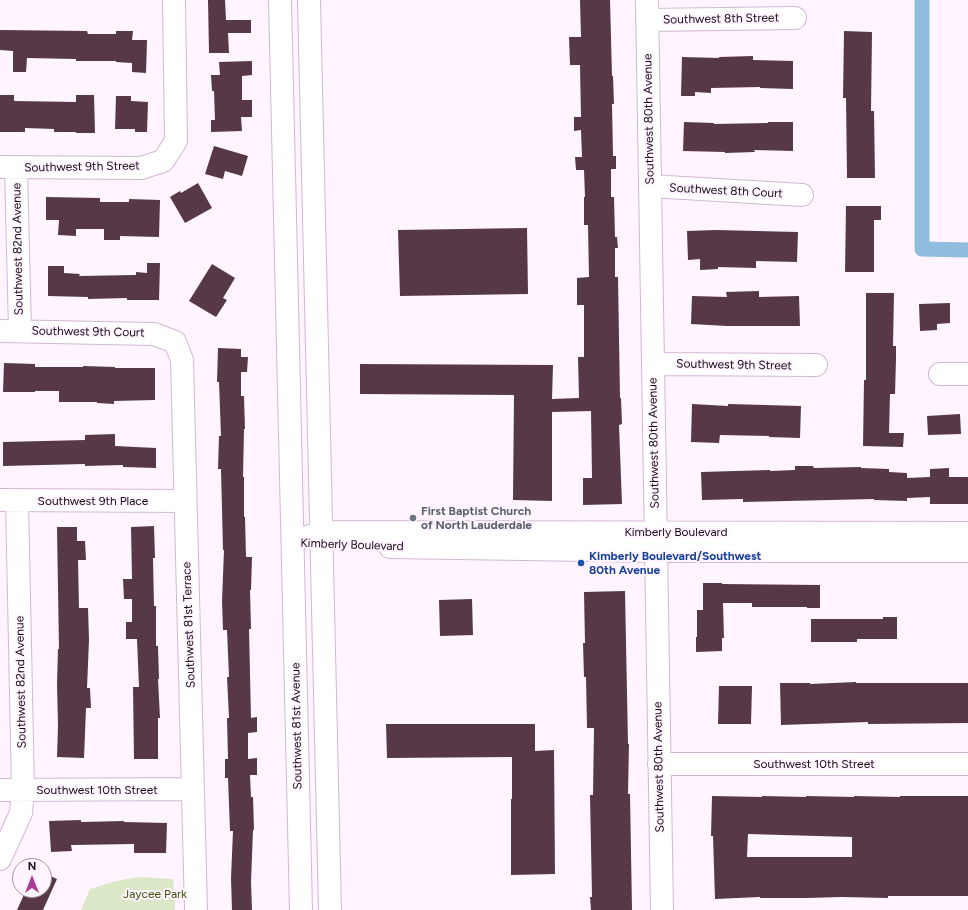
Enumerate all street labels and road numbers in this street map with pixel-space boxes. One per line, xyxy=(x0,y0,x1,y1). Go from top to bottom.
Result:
street label: Southwest 8th Street xyxy=(663,11,779,27)
street label: Southwest 80th Avenue xyxy=(641,53,657,185)
street label: Southwest 9th Street xyxy=(24,159,140,175)
street label: Southwest 8th Court xyxy=(669,181,783,201)
street label: Southwest 82nd Avenue xyxy=(10,183,26,315)
street label: Southwest 9th Court xyxy=(31,324,145,340)
street label: Southwest 9th Street xyxy=(676,357,792,373)
street label: Southwest 80th Avenue xyxy=(646,377,662,509)
street label: Southwest 9th Place xyxy=(38,494,148,508)
street label: Kimberly Boulevard xyxy=(624,525,728,539)
street label: Kimberly Boulevard xyxy=(300,536,404,554)
street label: Southwest 81st Terrace xyxy=(180,562,198,688)
street label: Southwest 82nd Avenue xyxy=(13,616,29,748)
street label: Southwest 81st Avenue xyxy=(289,662,305,790)
street label: Southwest 80th Avenue xyxy=(651,701,667,833)
street label: Southwest 10th Street xyxy=(753,757,875,771)
street label: Southwest 10th Street xyxy=(36,783,158,797)

